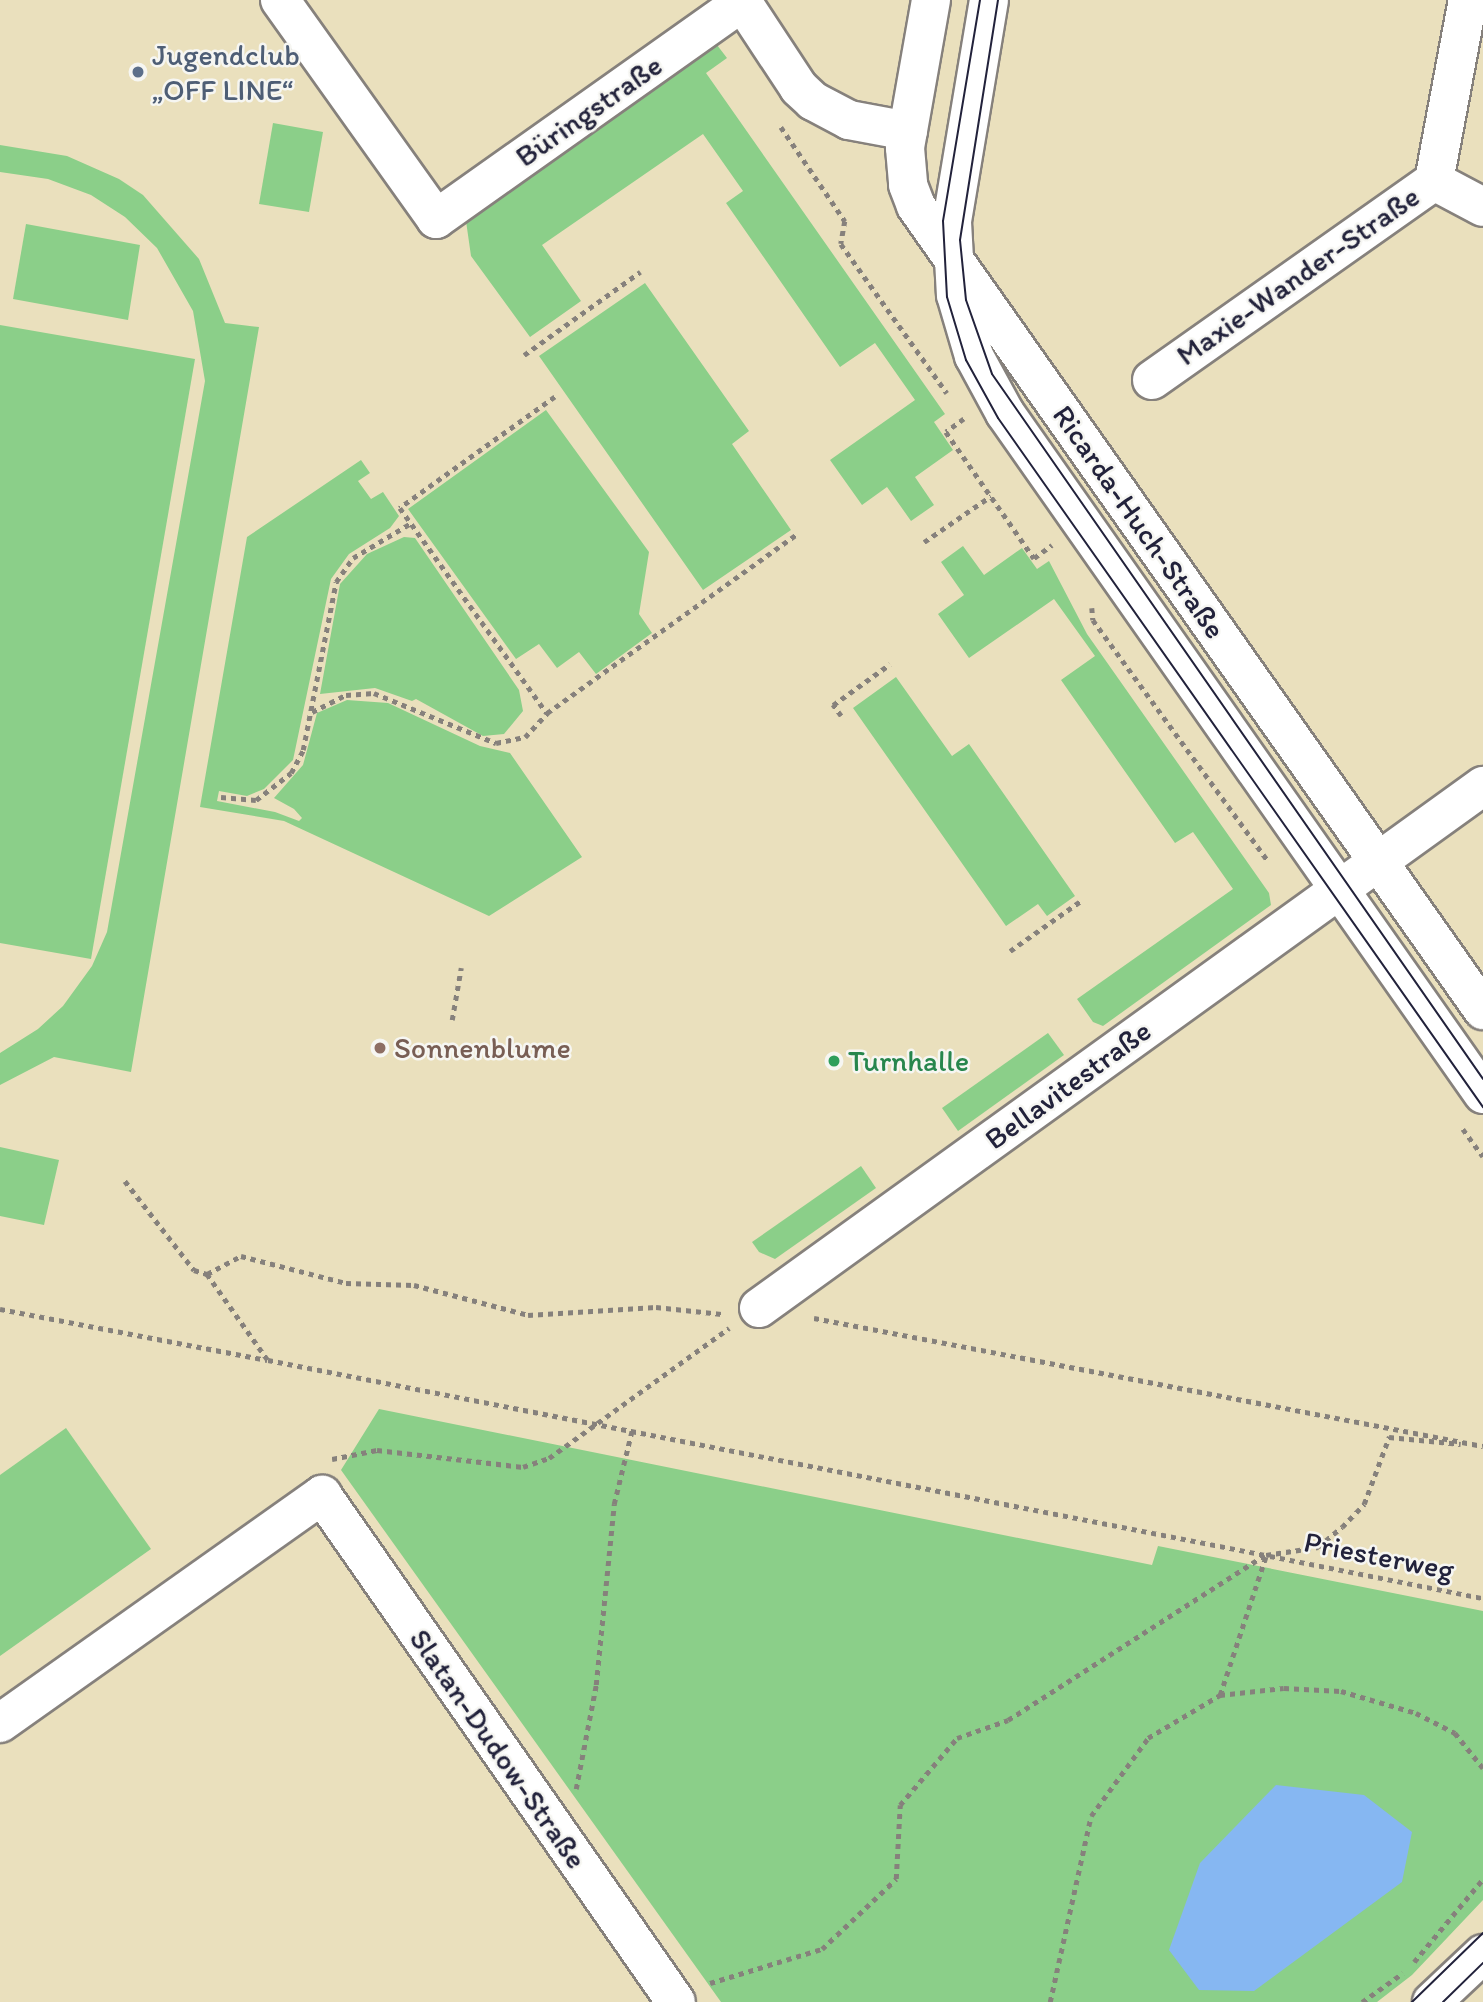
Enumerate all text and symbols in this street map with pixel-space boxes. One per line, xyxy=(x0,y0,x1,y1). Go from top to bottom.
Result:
place label: Jugendclub „OFF LINE“ xyxy=(152,37,300,107)
street label: Büringstraße xyxy=(509,47,669,175)
marker: Jugendclub „OFF LINE“ xyxy=(130,64,146,80)
street label: Maxie-Wander-Straße xyxy=(1170,179,1426,373)
street label: Ricarda-Huch-Straße xyxy=(1045,398,1233,646)
street label: Bellavitestraße xyxy=(978,1013,1158,1157)
place label: Sonnenblume xyxy=(394,1030,571,1066)
marker: Sonnenblume xyxy=(372,1040,388,1056)
place label: Turnhalle xyxy=(848,1043,969,1079)
marker: Turnhalle xyxy=(826,1053,842,1069)
street label: Priesterweg xyxy=(1301,1524,1457,1588)
street label: Slatan-Dudow-Straße xyxy=(402,1622,594,1876)

